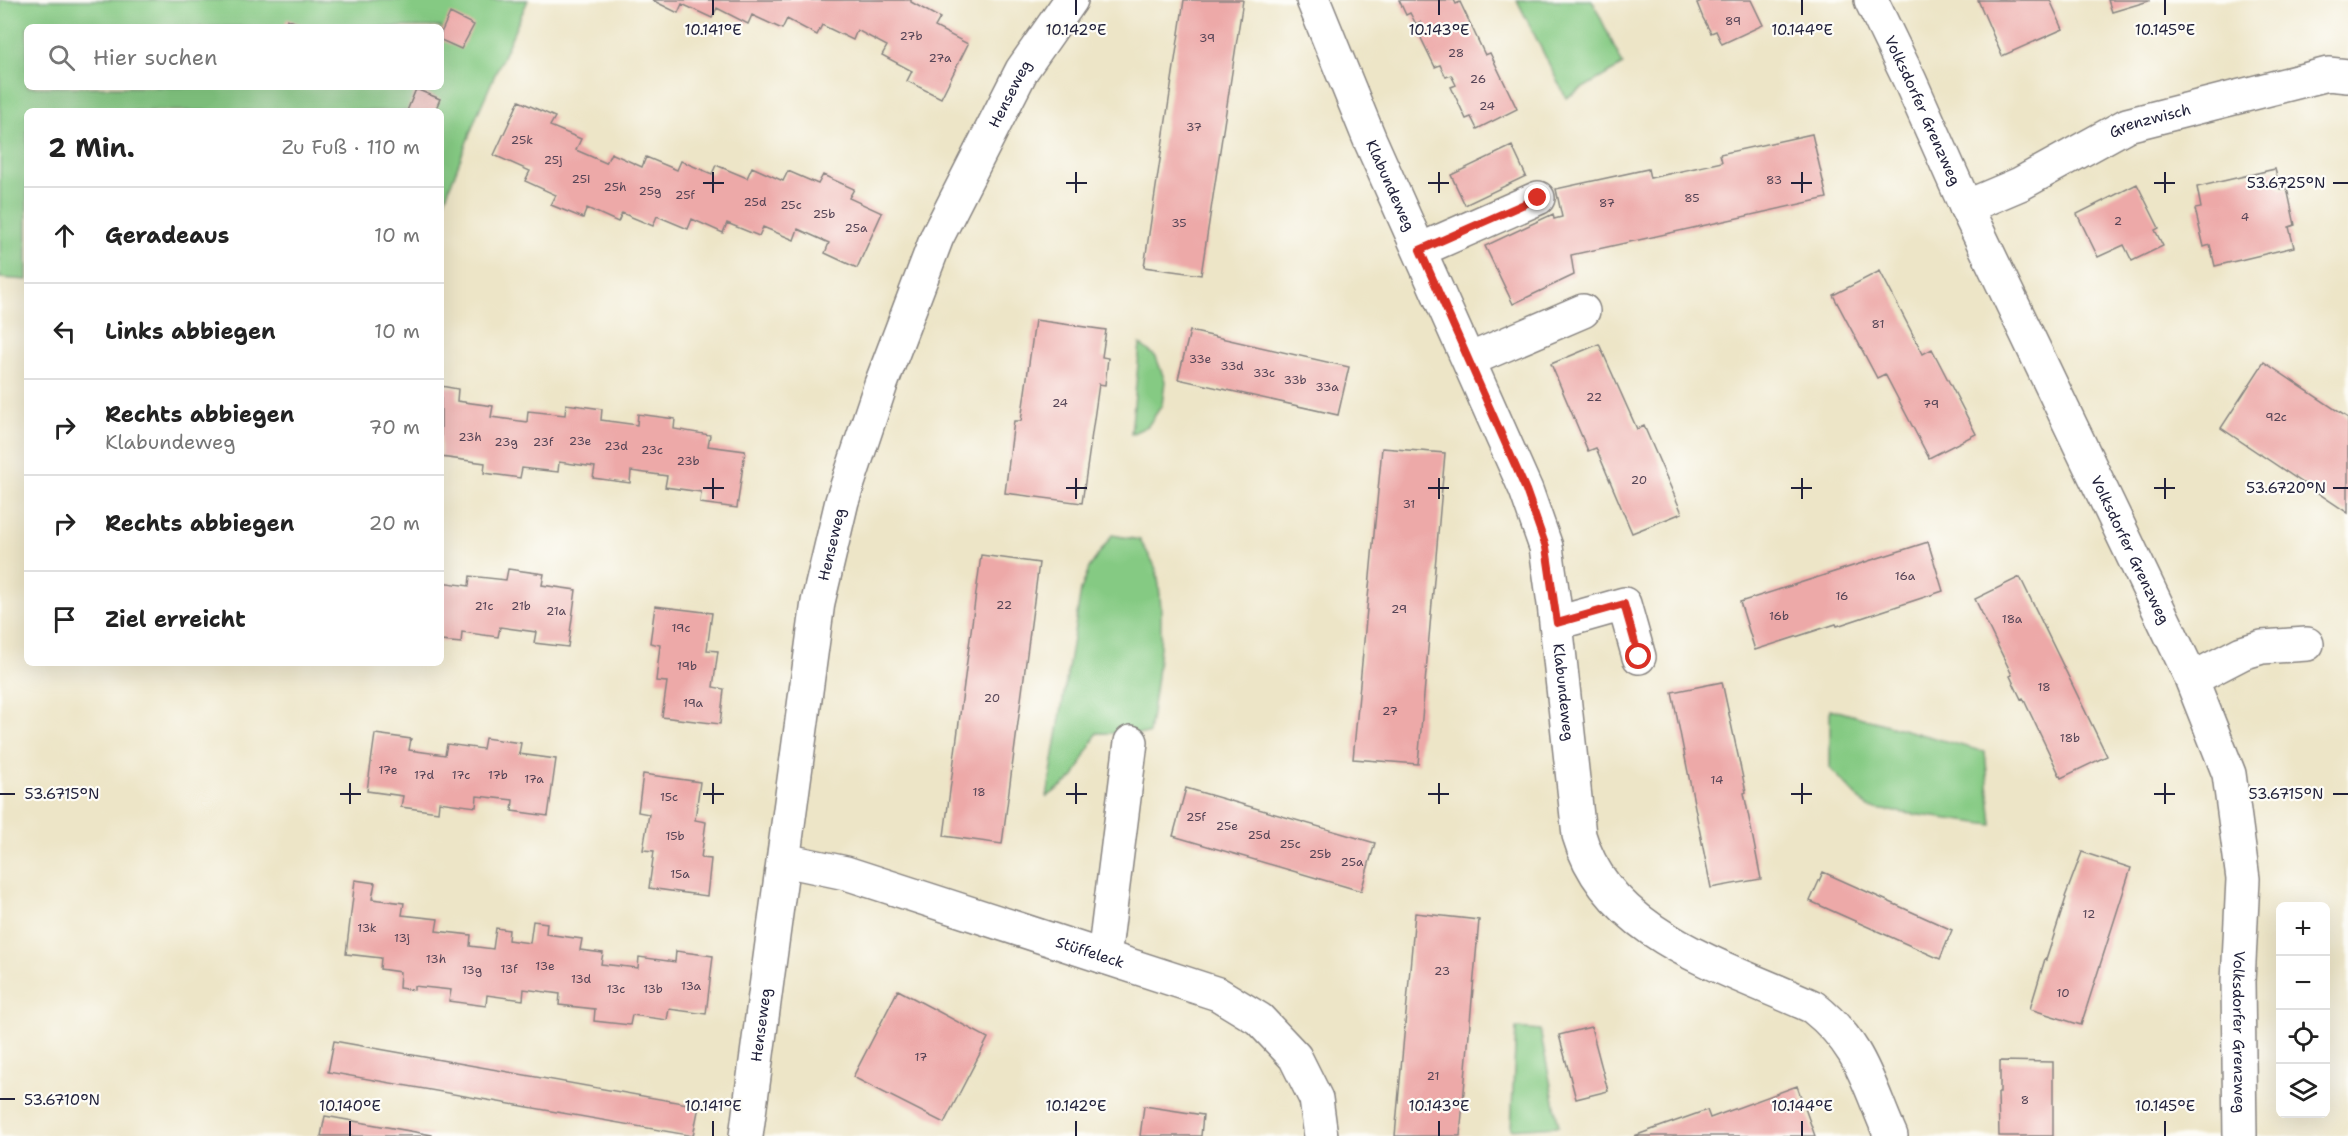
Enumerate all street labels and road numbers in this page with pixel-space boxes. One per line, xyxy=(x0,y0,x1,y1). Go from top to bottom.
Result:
street label: Volksdorfer Grenzweg xyxy=(1880,32,1965,189)
street label: Henseweg xyxy=(984,56,1036,131)
street label: Grenzwisch xyxy=(2105,99,2193,143)
street label: Klabundeweg xyxy=(1361,137,1419,234)
street label: Volksdorfer Grenzweg xyxy=(2086,472,2174,628)
street label: Henseweg xyxy=(813,506,850,583)
street label: Klabundeweg xyxy=(1548,642,1579,742)
street label: Stüffeleck xyxy=(1053,932,1127,973)
street label: Volksdorfer Grenzweg xyxy=(2228,950,2250,1113)
street label: Henseweg xyxy=(746,987,776,1063)

